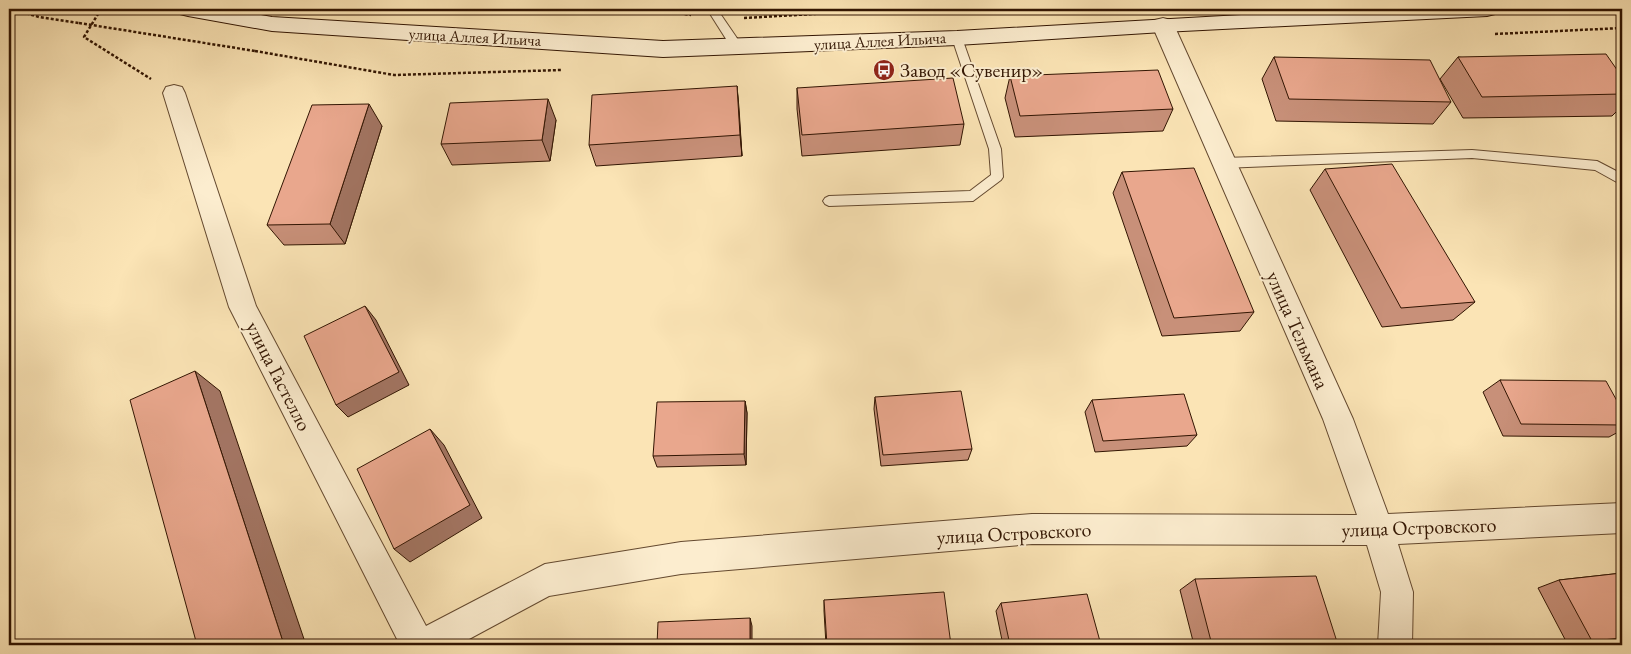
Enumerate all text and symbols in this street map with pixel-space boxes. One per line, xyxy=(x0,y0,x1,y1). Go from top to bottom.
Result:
street label: улица Аллея Ильича xyxy=(408,23,542,51)
street label: улица Аллея Ильича xyxy=(813,27,947,55)
place label: Завод «Сувенир» xyxy=(900,57,1043,83)
bus stop icon: Завод «Сувенир» xyxy=(872,58,896,82)
street label: улица Тельмана xyxy=(1260,267,1336,393)
street label: улица Гастелло xyxy=(240,317,318,435)
street label: улица Островского xyxy=(1341,511,1497,543)
street label: улица Островского xyxy=(936,516,1092,550)

